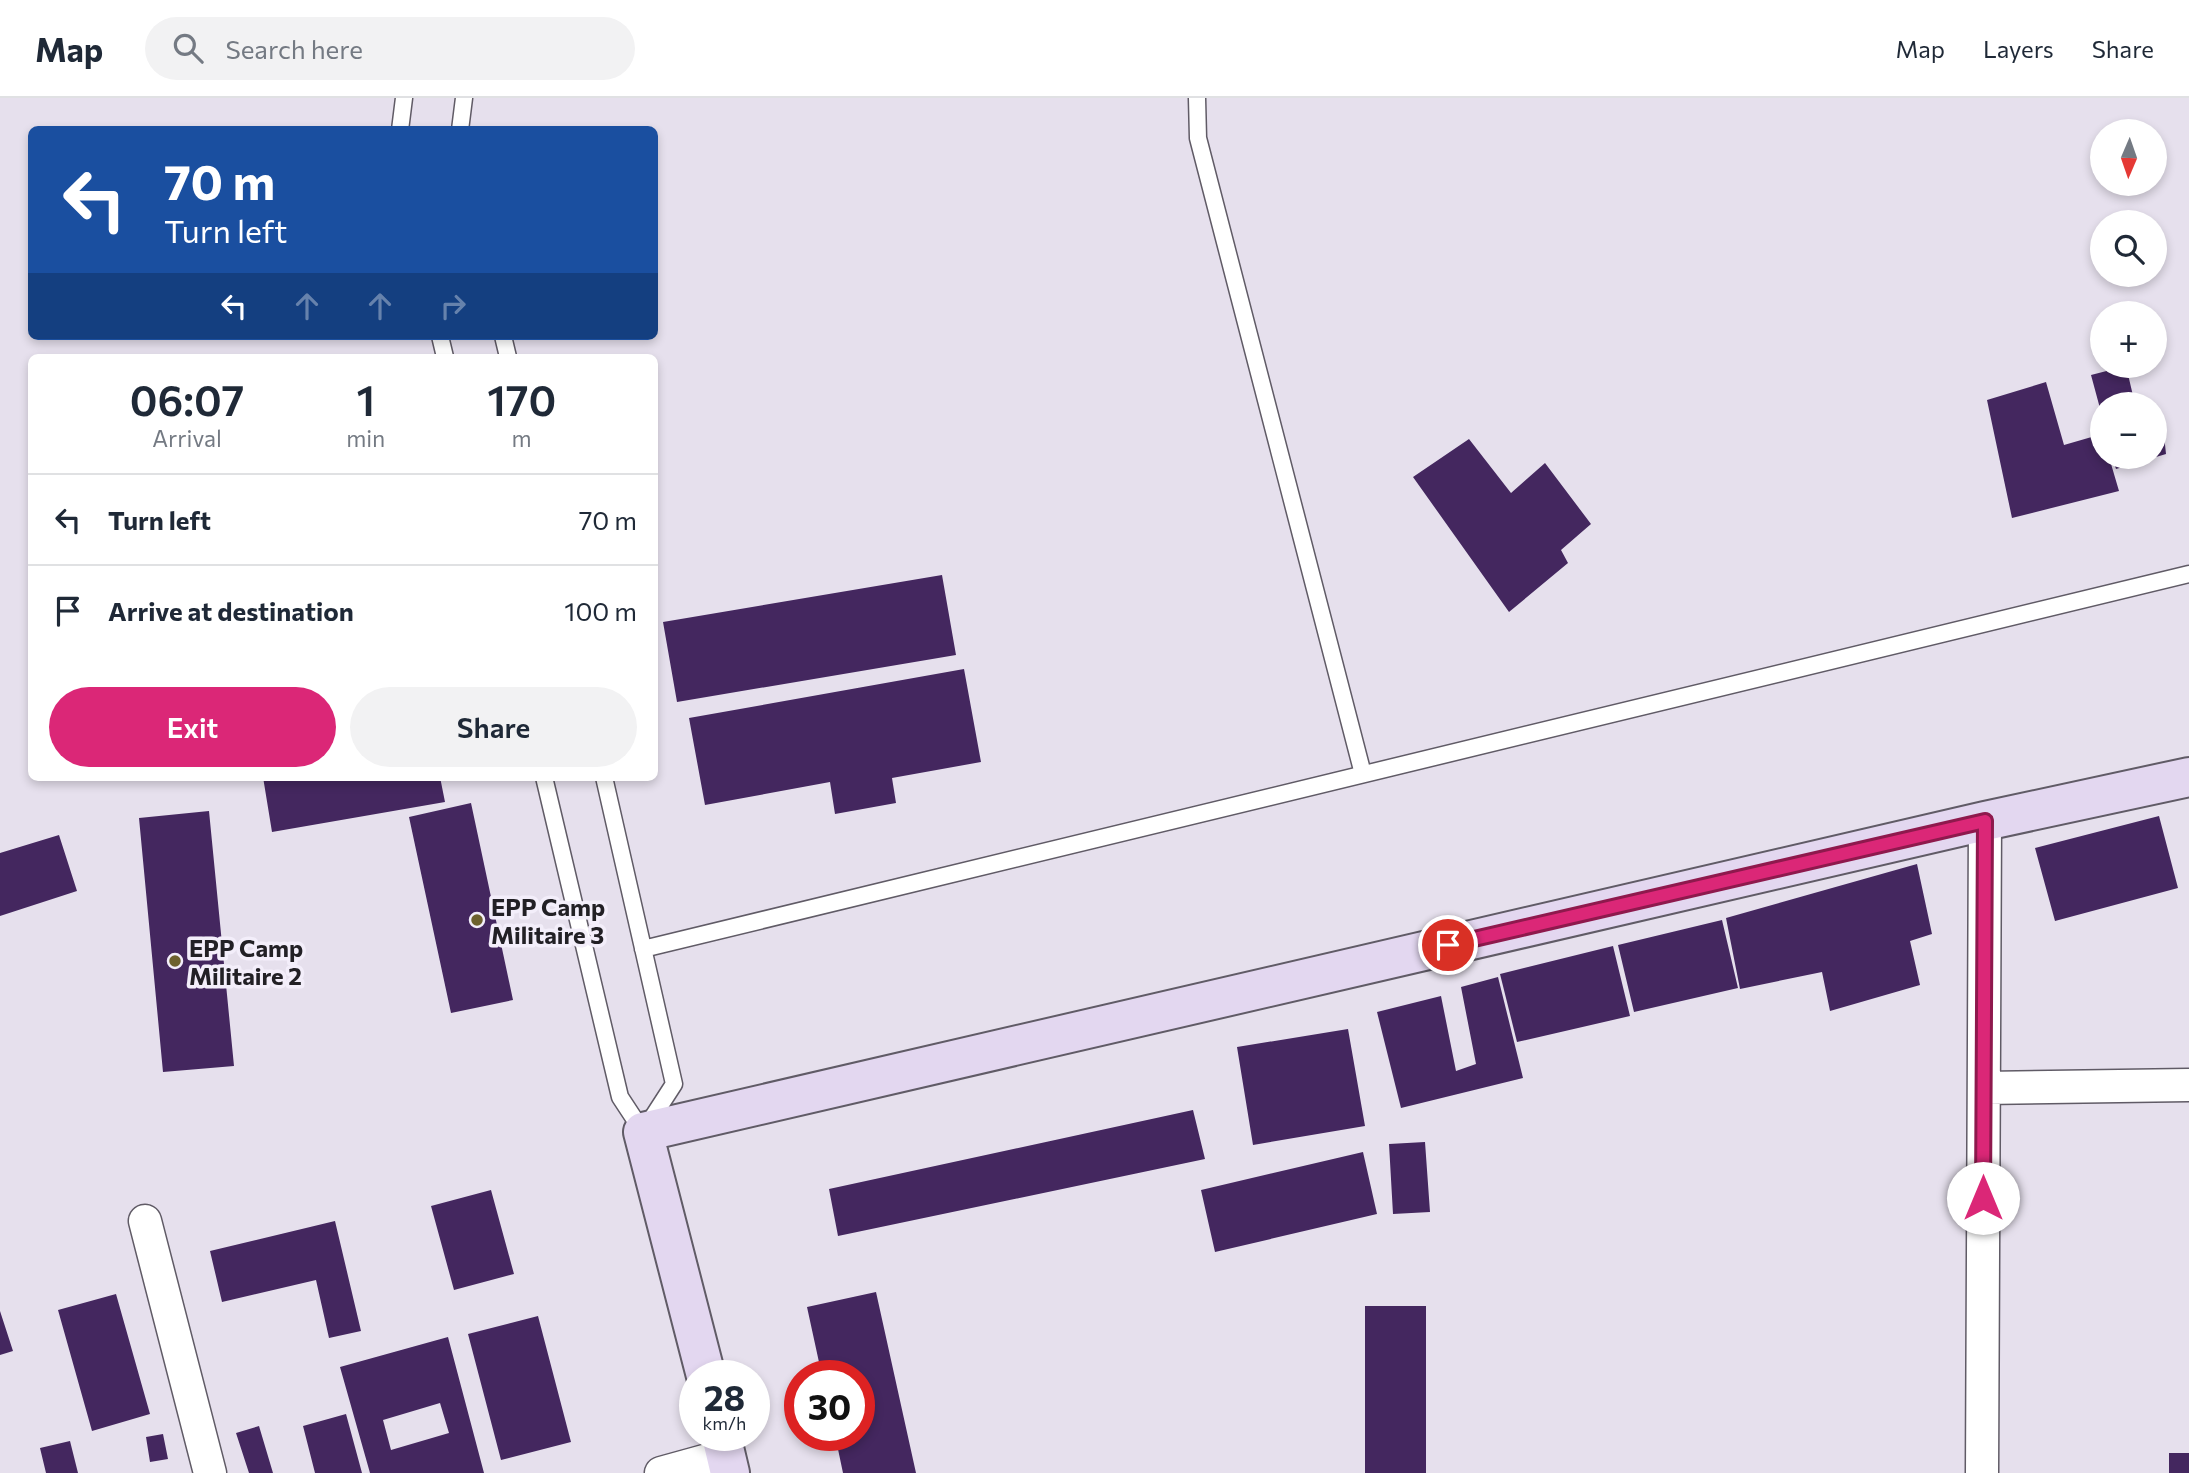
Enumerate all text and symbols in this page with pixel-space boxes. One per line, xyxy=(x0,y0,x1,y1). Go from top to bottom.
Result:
search box xyxy=(145,17,635,80)
text: Map xyxy=(35,28,103,69)
icon: search xyxy=(169,29,207,67)
text: Search here xyxy=(225,33,363,64)
text: Map xyxy=(1896,34,1945,63)
text: Layers xyxy=(1983,34,2054,63)
text: Share xyxy=(2092,34,2154,63)
north arrow xyxy=(2090,119,2166,196)
map controls xyxy=(2090,119,2167,469)
text: 70 m xyxy=(164,150,275,210)
icon: left xyxy=(49,154,140,245)
text: Turn left xyxy=(164,210,288,250)
button: search xyxy=(2090,210,2167,287)
icon: left xyxy=(215,287,253,325)
icon: ahead xyxy=(288,287,326,325)
icon: ahead xyxy=(361,287,399,325)
icon: right xyxy=(434,287,472,325)
button: + xyxy=(2090,301,2167,378)
text: 06:07 xyxy=(130,373,244,425)
text: 1 xyxy=(356,373,375,425)
text: 170 xyxy=(487,373,556,425)
button: − xyxy=(2090,392,2167,469)
text: Arrival xyxy=(152,424,222,452)
text: min xyxy=(346,424,385,452)
text: m xyxy=(512,424,532,452)
icon: left xyxy=(49,501,87,539)
text: Turn left xyxy=(108,504,211,535)
text: 70 m xyxy=(579,504,637,535)
icon: arrive xyxy=(49,592,87,630)
text: Arrive at destination xyxy=(108,595,354,626)
text: 100 m xyxy=(564,595,637,626)
button: Exit xyxy=(49,687,336,767)
button: Share xyxy=(350,687,637,767)
place label: EPP Camp Militaire 3 xyxy=(491,892,605,949)
marker: EPP Camp Militaire 3 xyxy=(469,912,485,928)
pin xyxy=(1418,915,1478,975)
icon: arrive xyxy=(1429,926,1467,964)
place label: EPP Camp Militaire 2 xyxy=(189,933,303,990)
marker: EPP Camp Militaire 2 xyxy=(167,953,183,969)
position arrow xyxy=(1946,1161,2020,1235)
speed limit sign: 30 xyxy=(784,1360,875,1451)
text: 28 xyxy=(704,1375,745,1418)
text: km/h xyxy=(703,1412,746,1434)

